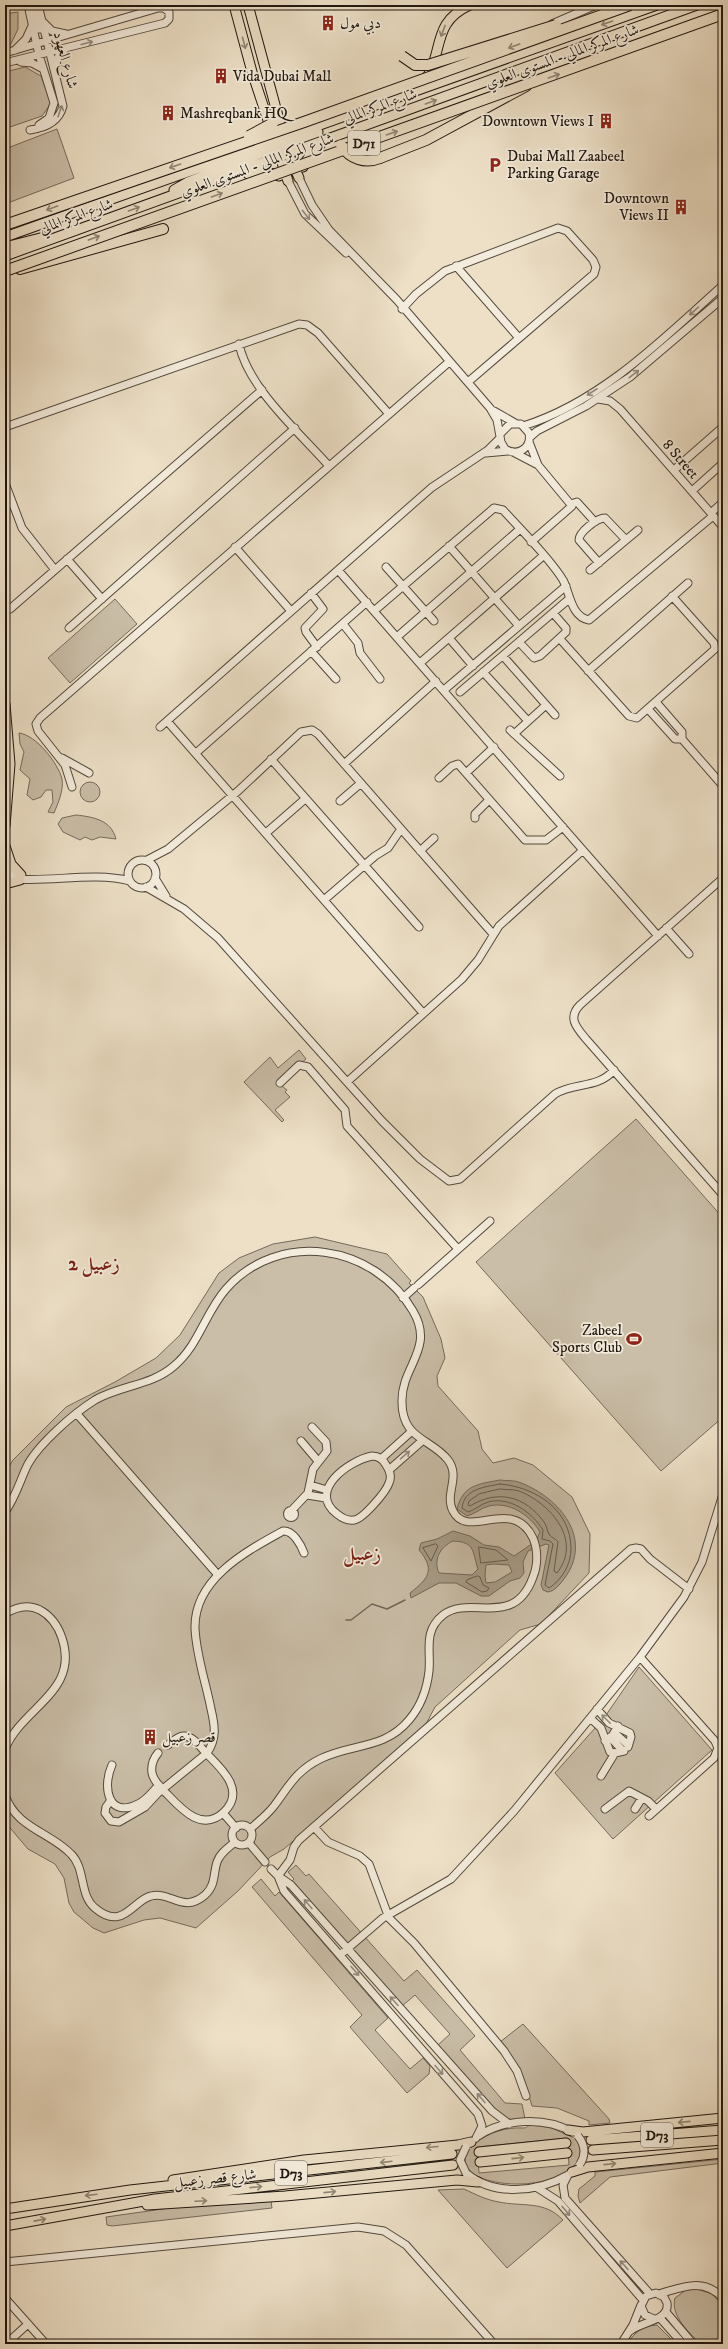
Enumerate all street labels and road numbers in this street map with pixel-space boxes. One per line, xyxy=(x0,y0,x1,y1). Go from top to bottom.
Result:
street label: شارع المركز المالي - المستوى العلوي xyxy=(483,20,642,96)
street label: شارع العهود xyxy=(46,29,82,92)
street label: شارع المركز المالي xyxy=(341,84,421,131)
street label: شارع المركز المالي - المستوى العلوي xyxy=(178,129,337,205)
road number: D71 xyxy=(348,131,380,155)
street label: شارع المركز المالي xyxy=(37,194,117,241)
street label: 8 Street xyxy=(658,436,703,483)
road number: D73 xyxy=(641,2123,673,2147)
road number: D73 xyxy=(275,2161,307,2185)
street label: شارع قصر زعبيل xyxy=(173,2165,258,2195)

